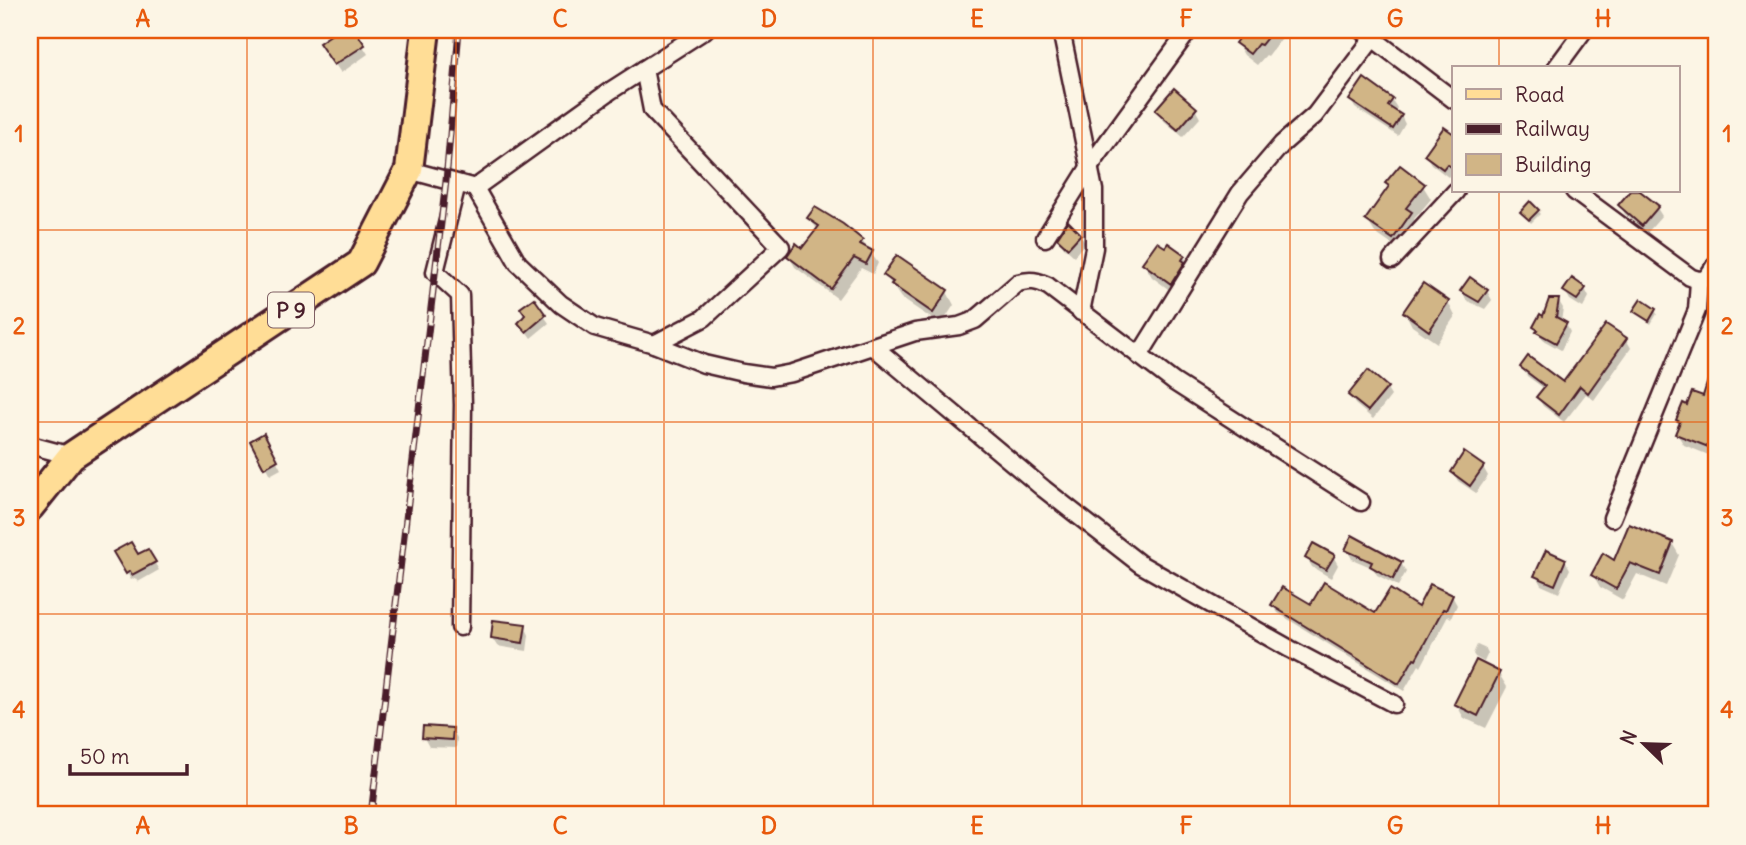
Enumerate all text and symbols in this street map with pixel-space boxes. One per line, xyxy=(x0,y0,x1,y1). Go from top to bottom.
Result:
text: A xyxy=(136,4,151,33)
text: B xyxy=(343,4,359,33)
text: C xyxy=(552,4,568,33)
text: D xyxy=(761,4,777,33)
text: E xyxy=(970,4,984,33)
text: F xyxy=(1179,4,1193,33)
text: G xyxy=(1387,4,1403,33)
text: H xyxy=(1595,4,1611,33)
legend xyxy=(1452,66,1680,192)
text: Road xyxy=(1515,81,1564,108)
text: Railway xyxy=(1515,115,1590,142)
text: 1 xyxy=(14,119,24,148)
text: 1 xyxy=(1722,119,1732,148)
text: Building xyxy=(1515,151,1591,178)
road number: P 9 xyxy=(268,292,314,328)
text: 2 xyxy=(13,311,26,340)
text: 2 xyxy=(1721,311,1734,340)
text: 3 xyxy=(12,503,26,532)
text: 3 xyxy=(1720,503,1734,532)
text: 4 xyxy=(12,695,26,724)
text: 4 xyxy=(1720,695,1734,724)
north arrow xyxy=(1610,708,1680,778)
text: N xyxy=(1615,727,1642,748)
scale bar xyxy=(70,733,187,777)
text: 50 m xyxy=(80,743,129,770)
text: A xyxy=(136,811,151,840)
text: B xyxy=(343,811,359,840)
text: C xyxy=(552,811,568,840)
text: D xyxy=(761,811,777,840)
text: E xyxy=(970,811,984,840)
text: F xyxy=(1179,811,1193,840)
text: G xyxy=(1387,811,1403,840)
text: H xyxy=(1595,811,1611,840)

